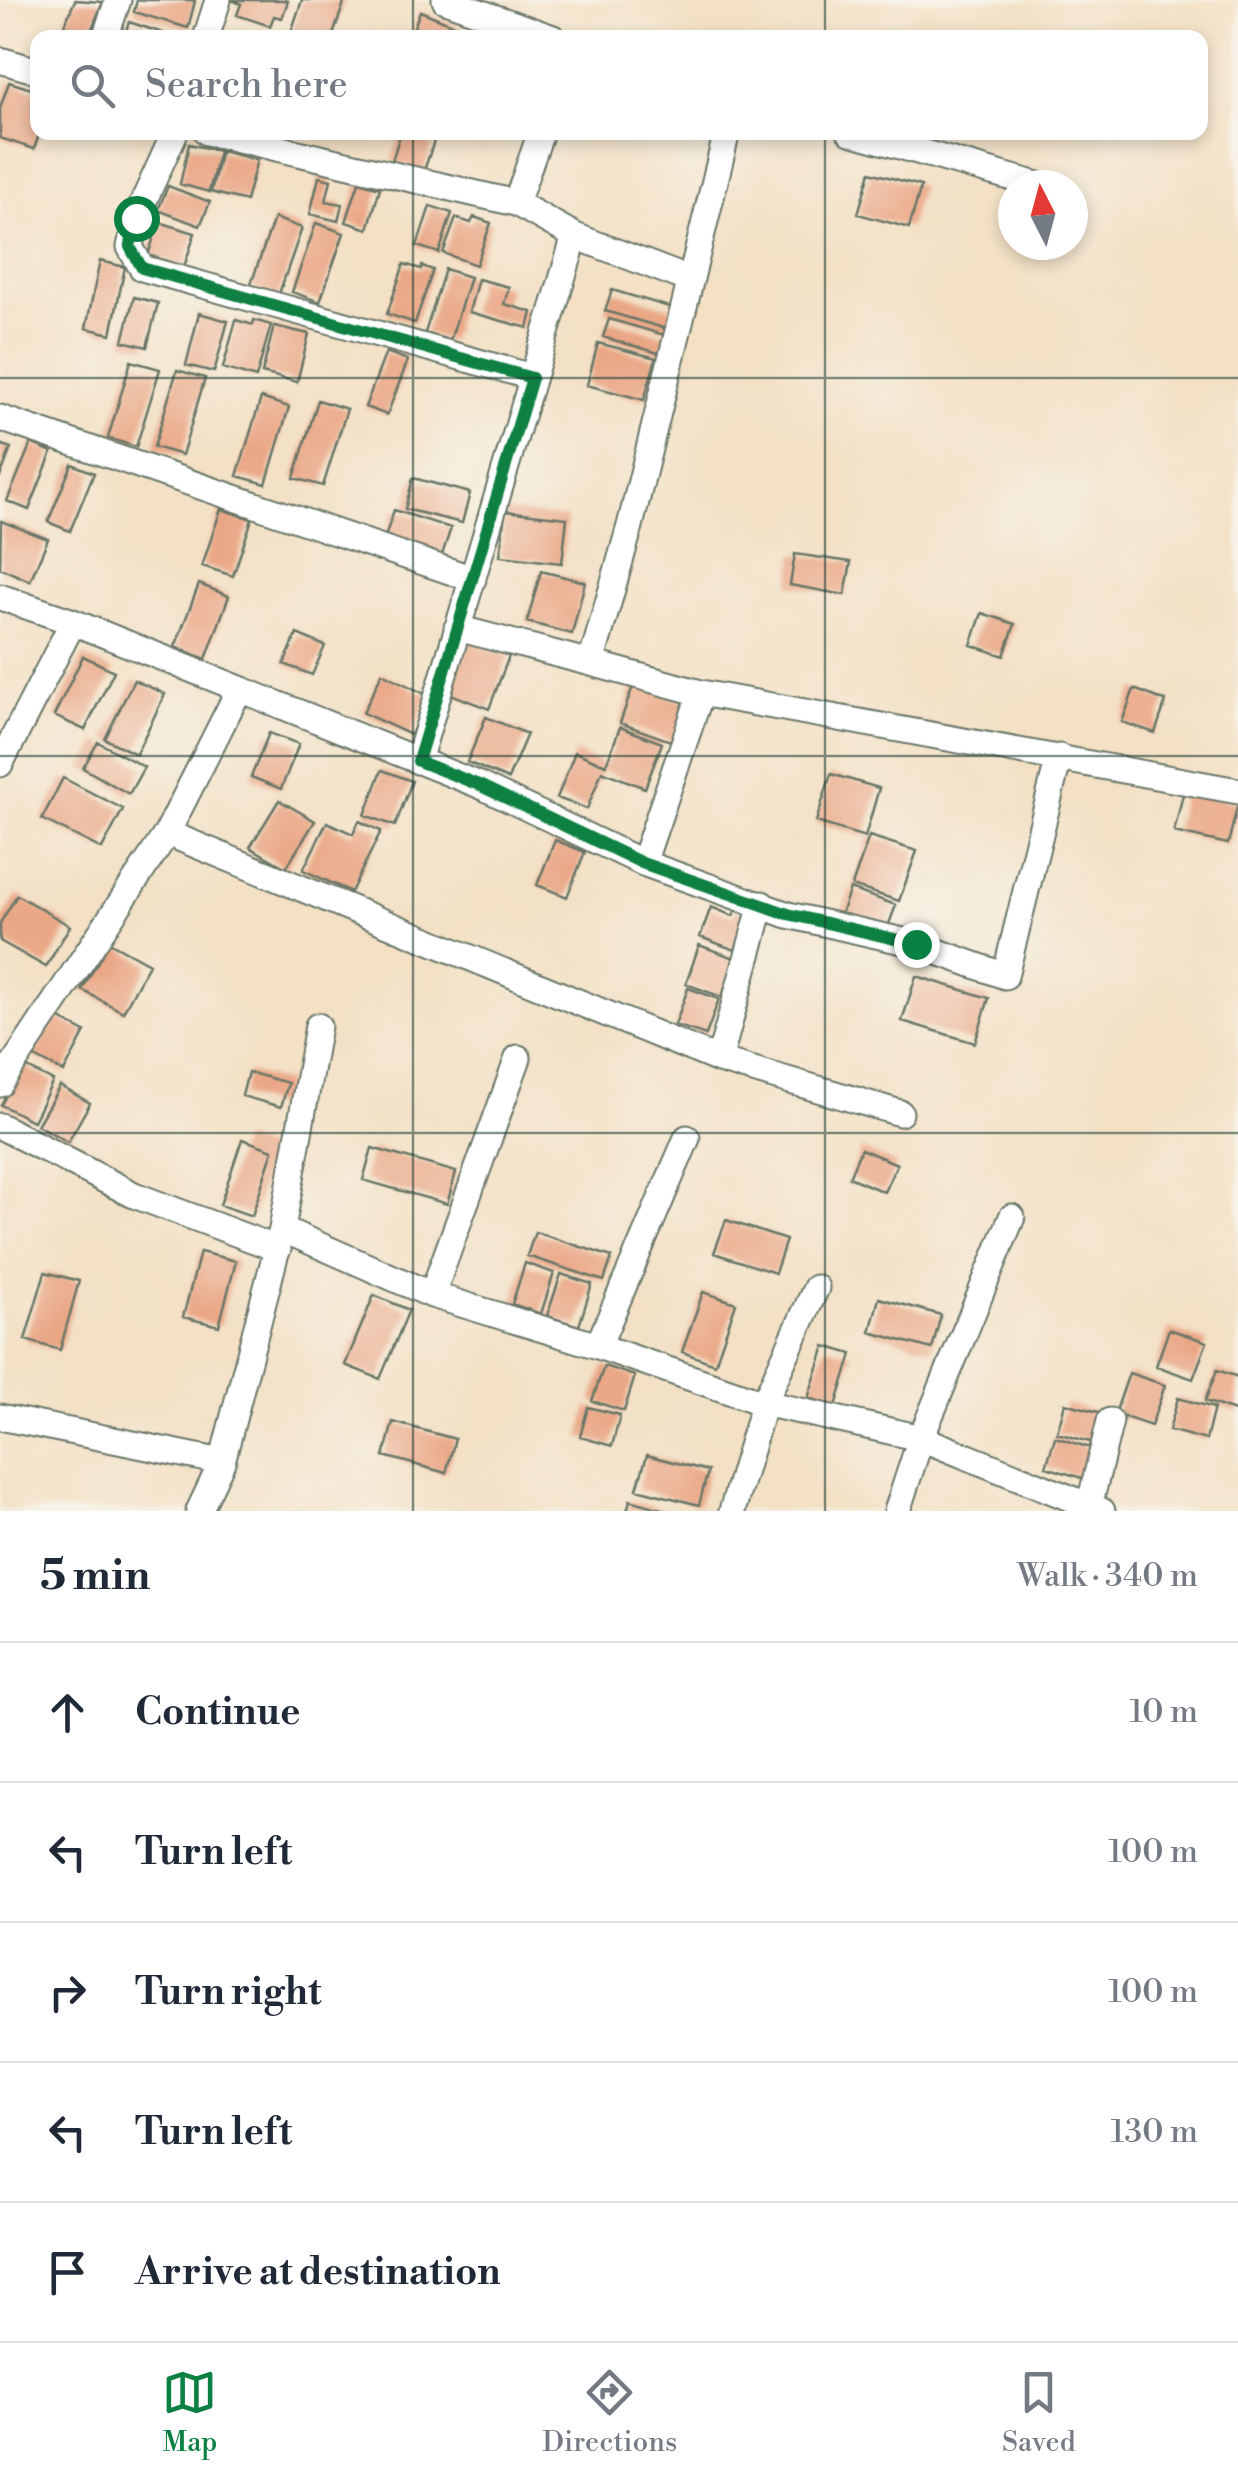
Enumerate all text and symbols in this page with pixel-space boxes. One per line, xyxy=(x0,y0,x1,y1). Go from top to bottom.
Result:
search box xyxy=(30,30,1208,140)
icon: search xyxy=(65,58,120,113)
text: Search here xyxy=(145,62,348,109)
north arrow xyxy=(998,170,1088,260)
route start xyxy=(114,196,160,242)
route end xyxy=(894,922,940,968)
text: 5 min xyxy=(40,1550,150,1603)
text: Walk · 340 m xyxy=(1017,1556,1198,1596)
icon: ahead xyxy=(40,1685,95,1740)
text: Continue xyxy=(135,1689,300,1736)
text: 10 m xyxy=(1129,1692,1198,1732)
icon: left xyxy=(40,1825,95,1880)
text: Turn left xyxy=(135,1829,292,1876)
text: 100 m xyxy=(1108,1832,1198,1872)
icon: right xyxy=(40,1965,95,2020)
text: Turn right xyxy=(135,1969,321,2016)
text: 100 m xyxy=(1108,1972,1198,2012)
icon: left xyxy=(40,2105,95,2160)
text: Turn left xyxy=(135,2109,292,2156)
text: 130 m xyxy=(1111,2112,1198,2152)
icon: arrive xyxy=(40,2245,95,2300)
text: Arrive at destination xyxy=(135,2249,501,2296)
tab: Map xyxy=(162,2365,217,2460)
tab: Directions xyxy=(542,2365,677,2460)
tab: Saved xyxy=(1002,2365,1076,2460)

